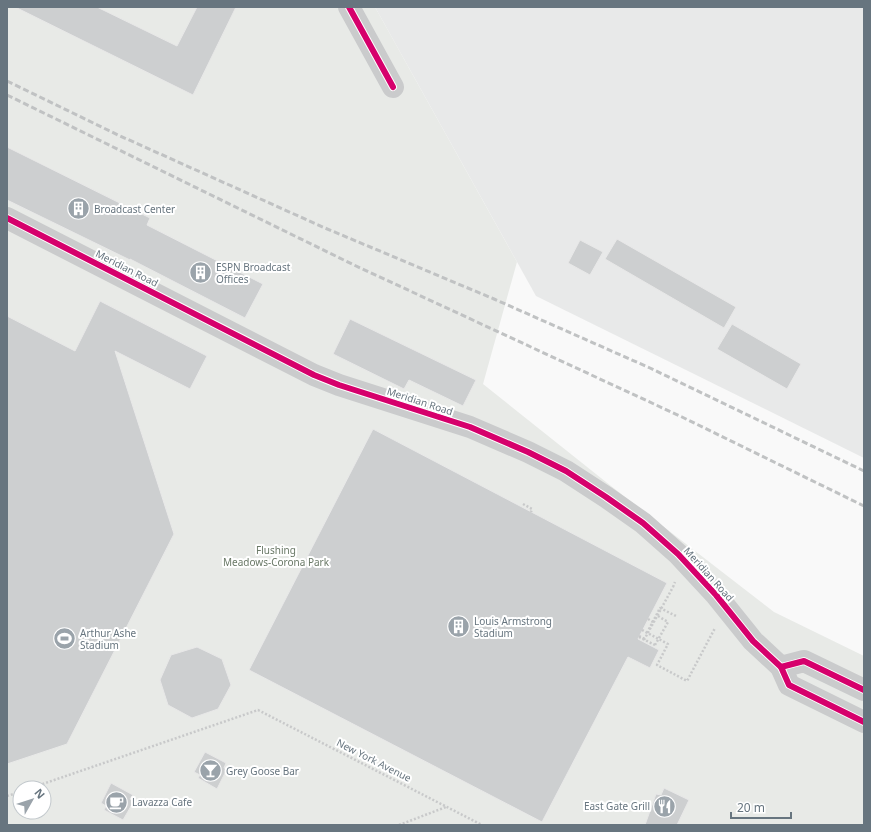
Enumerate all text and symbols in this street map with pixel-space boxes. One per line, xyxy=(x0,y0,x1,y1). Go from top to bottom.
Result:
building icon: Broadcast Center xyxy=(66,196,92,222)
place label: Broadcast Center xyxy=(94,202,175,216)
street label: Meridian Road xyxy=(93,246,161,290)
building icon: ESPN Broadcast Offices xyxy=(188,260,214,286)
place label: ESPN Broadcast Offices xyxy=(216,260,291,286)
street label: Meridian Road xyxy=(385,384,455,418)
park label: Flushing Meadows-Corona Park xyxy=(223,543,330,569)
street label: Meridian Road xyxy=(681,544,737,604)
building icon: Louis Armstrong Stadium xyxy=(445,614,471,640)
place label: Louis Armstrong Stadium xyxy=(474,614,552,640)
sports icon: Arthur Ashe Stadium xyxy=(51,626,77,652)
place label: Arthur Ashe Stadium xyxy=(80,626,137,652)
street label: New York Avenue xyxy=(334,735,414,785)
bar icon: Grey Goose Bar xyxy=(198,758,224,784)
place label: Grey Goose Bar xyxy=(226,764,299,778)
north arrow xyxy=(12,780,52,820)
text: N xyxy=(32,785,49,802)
cafe icon: Lavazza Cafe xyxy=(104,789,130,815)
restaurant icon: East Gate Grill xyxy=(652,793,678,819)
scale bar xyxy=(731,794,791,820)
place label: Lavazza Cafe xyxy=(132,795,193,809)
place label: East Gate Grill xyxy=(584,799,650,813)
text: 20 m xyxy=(737,799,765,816)

